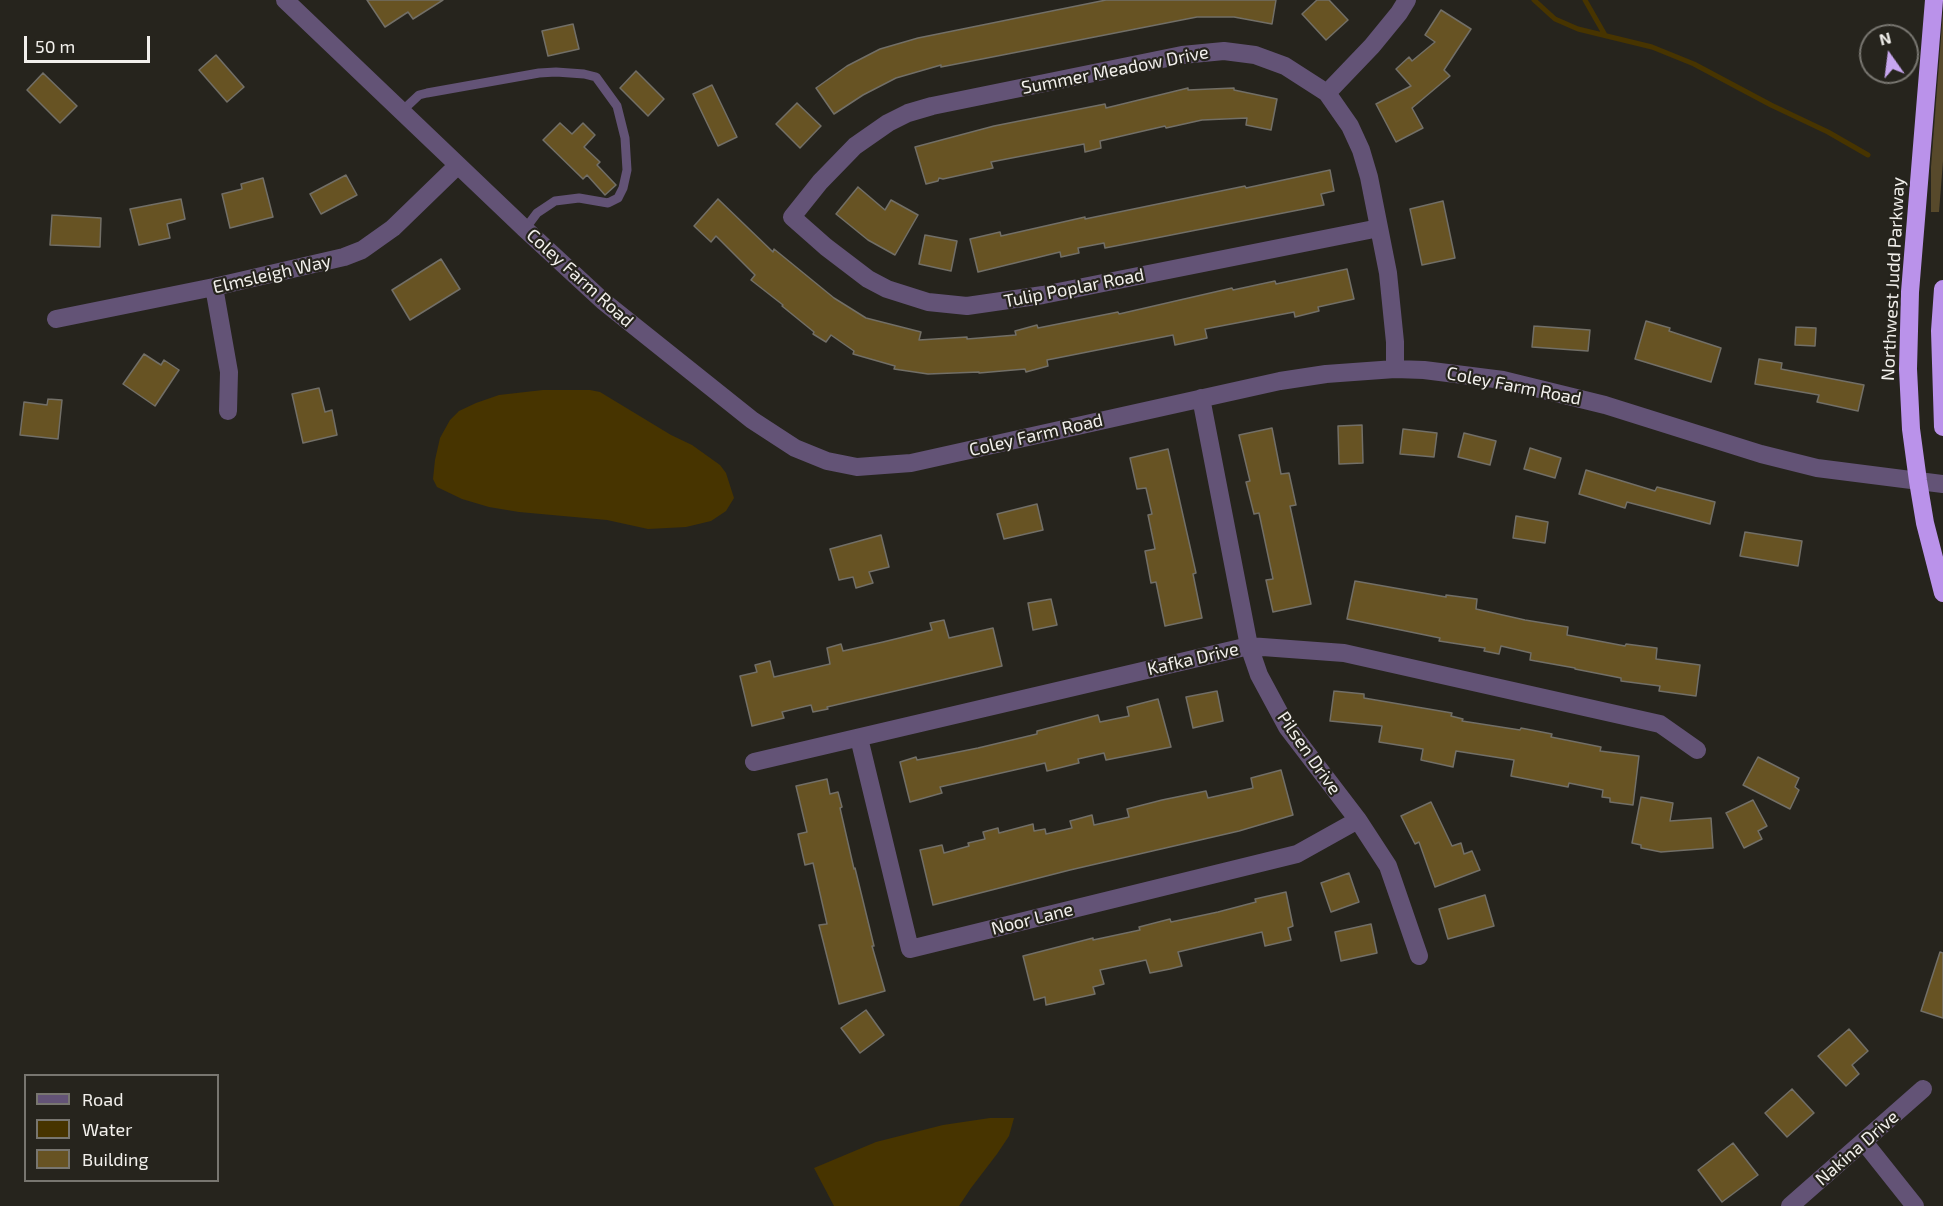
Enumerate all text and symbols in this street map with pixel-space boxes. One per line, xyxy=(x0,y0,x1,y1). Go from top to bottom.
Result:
scale bar xyxy=(27,24,153,62)
north arrow xyxy=(1859,24,1919,84)
text: N xyxy=(1877,27,1893,49)
text: 50 m xyxy=(35,35,75,57)
street label: Summer Meadow Drive xyxy=(1020,41,1210,99)
street label: Northwest Judd Parkway xyxy=(1877,177,1909,381)
street label: Coley Farm Road xyxy=(522,224,638,332)
street label: Elmsleigh Way xyxy=(211,250,333,298)
street label: Tulip Poplar Road xyxy=(1002,264,1146,312)
street label: Coley Farm Road xyxy=(1445,362,1583,410)
street label: Coley Farm Road xyxy=(967,409,1105,461)
street label: Kafka Drive xyxy=(1145,638,1241,680)
street label: Pilsen Drive xyxy=(1272,707,1346,799)
street label: Noor Lane xyxy=(989,898,1075,940)
legend xyxy=(24,1074,219,1182)
text: Road xyxy=(82,1088,123,1110)
street label: Nakina Drive xyxy=(1811,1106,1903,1190)
text: Water xyxy=(82,1118,132,1140)
text: Building xyxy=(82,1148,149,1170)

